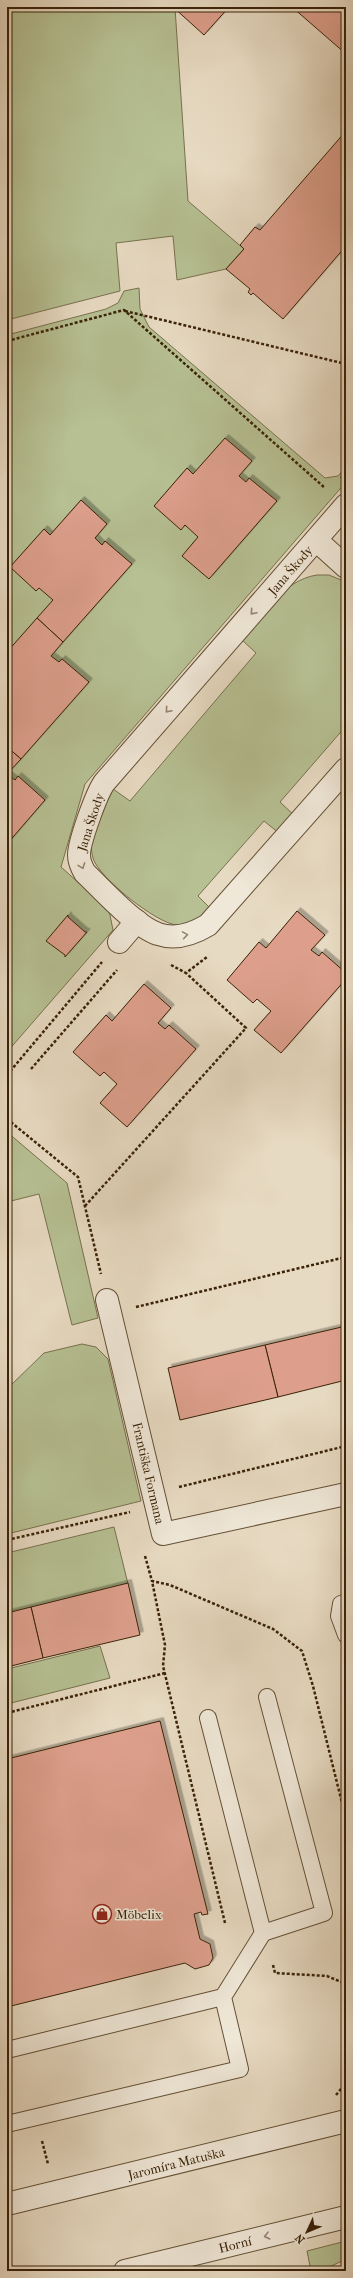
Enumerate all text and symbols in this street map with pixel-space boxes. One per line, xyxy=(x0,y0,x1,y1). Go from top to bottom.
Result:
street label: Jana Škody xyxy=(264,542,317,599)
one-way arrow xyxy=(251,607,258,615)
one-way arrow xyxy=(165,705,173,713)
street label: Jana Škody xyxy=(74,790,107,854)
one-way arrow xyxy=(77,863,86,870)
one-way arrow xyxy=(182,931,188,940)
street label: Františka Formana xyxy=(130,1421,168,1526)
shop icon: Möbelix xyxy=(91,1903,113,1925)
place label: Möbelix xyxy=(116,1907,162,1922)
street label: Jaromíra Matuška xyxy=(125,2144,227,2183)
north arrow xyxy=(287,2212,327,2252)
one-way arrow xyxy=(264,2231,271,2240)
text: N xyxy=(292,2231,308,2246)
street label: Horní xyxy=(217,2233,253,2256)

